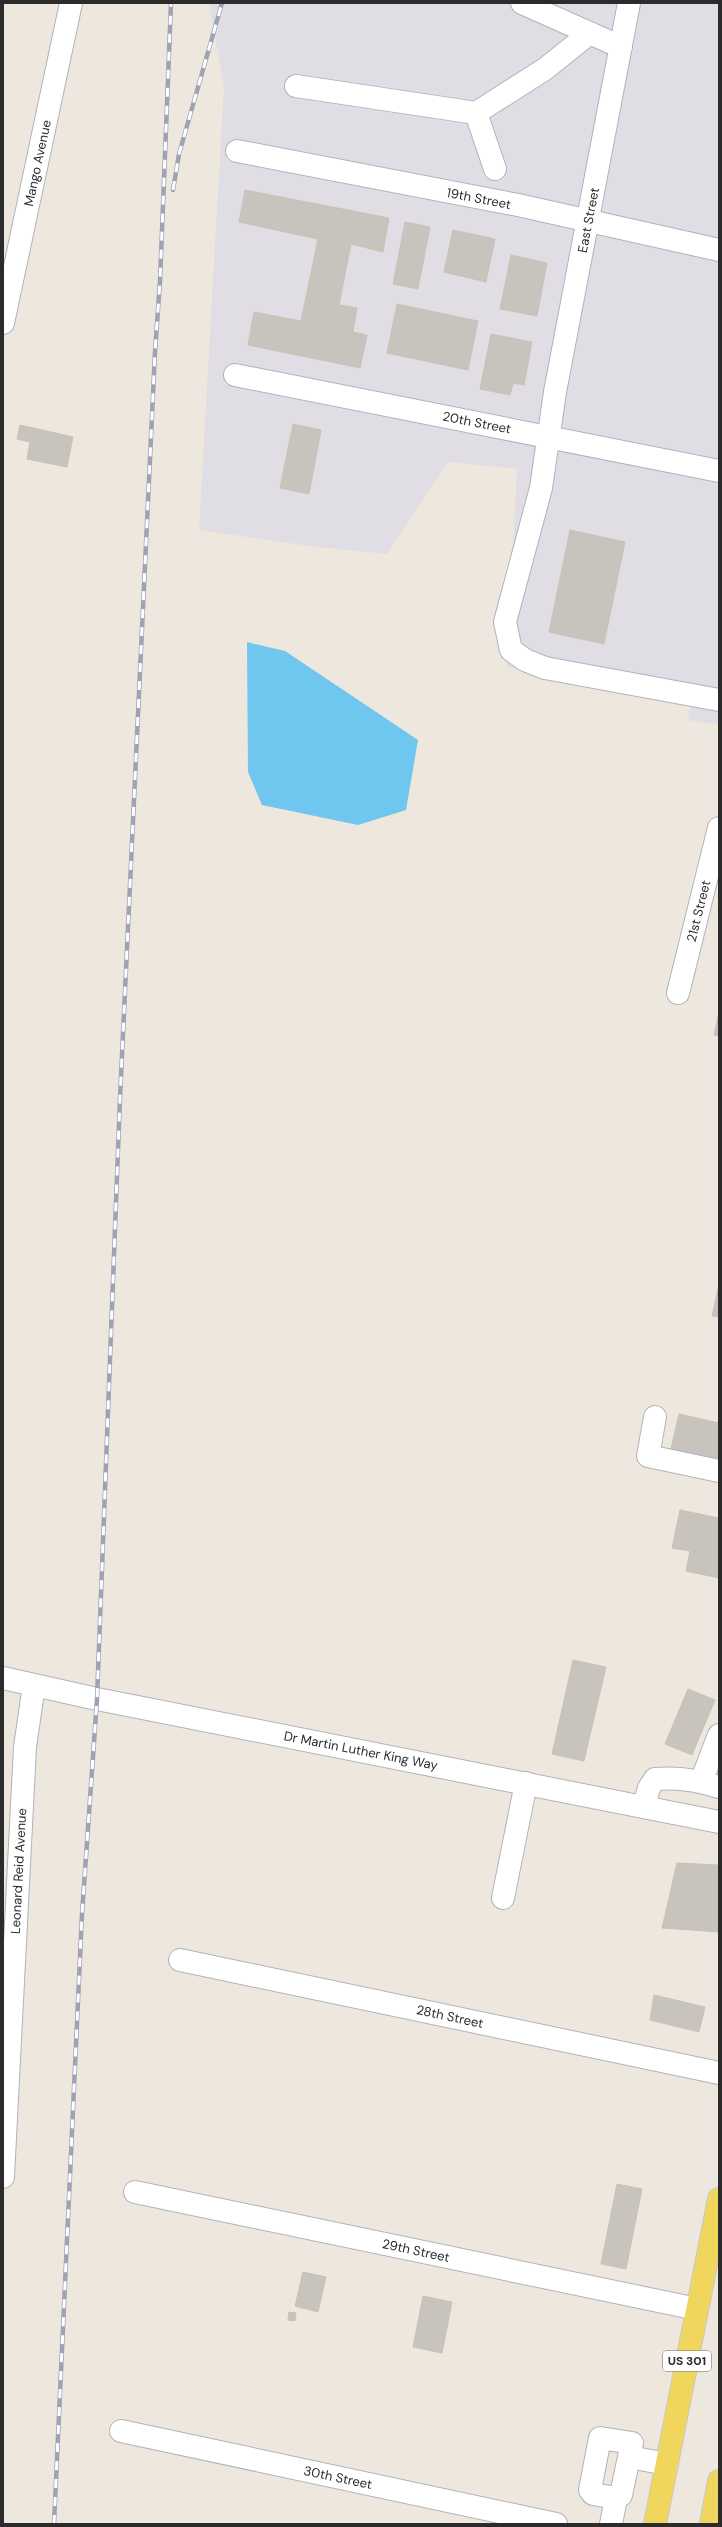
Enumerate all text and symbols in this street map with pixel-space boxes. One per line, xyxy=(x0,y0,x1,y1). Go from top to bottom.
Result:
street label: Mango Avenue xyxy=(20,118,55,208)
street label: 19th Street xyxy=(445,184,512,213)
street label: East Street xyxy=(574,186,603,254)
street label: 20th Street xyxy=(441,408,512,437)
street label: 21st Street xyxy=(683,878,714,944)
street label: Dr Martin Luther King Way xyxy=(282,1727,439,1774)
street label: Leonard Reid Avenue xyxy=(7,1808,30,1934)
street label: 28th Street xyxy=(415,2001,485,2032)
street label: 29th Street xyxy=(381,2235,451,2266)
road number: US 301 xyxy=(663,2351,711,2371)
street label: 30th Street xyxy=(302,2462,374,2493)

